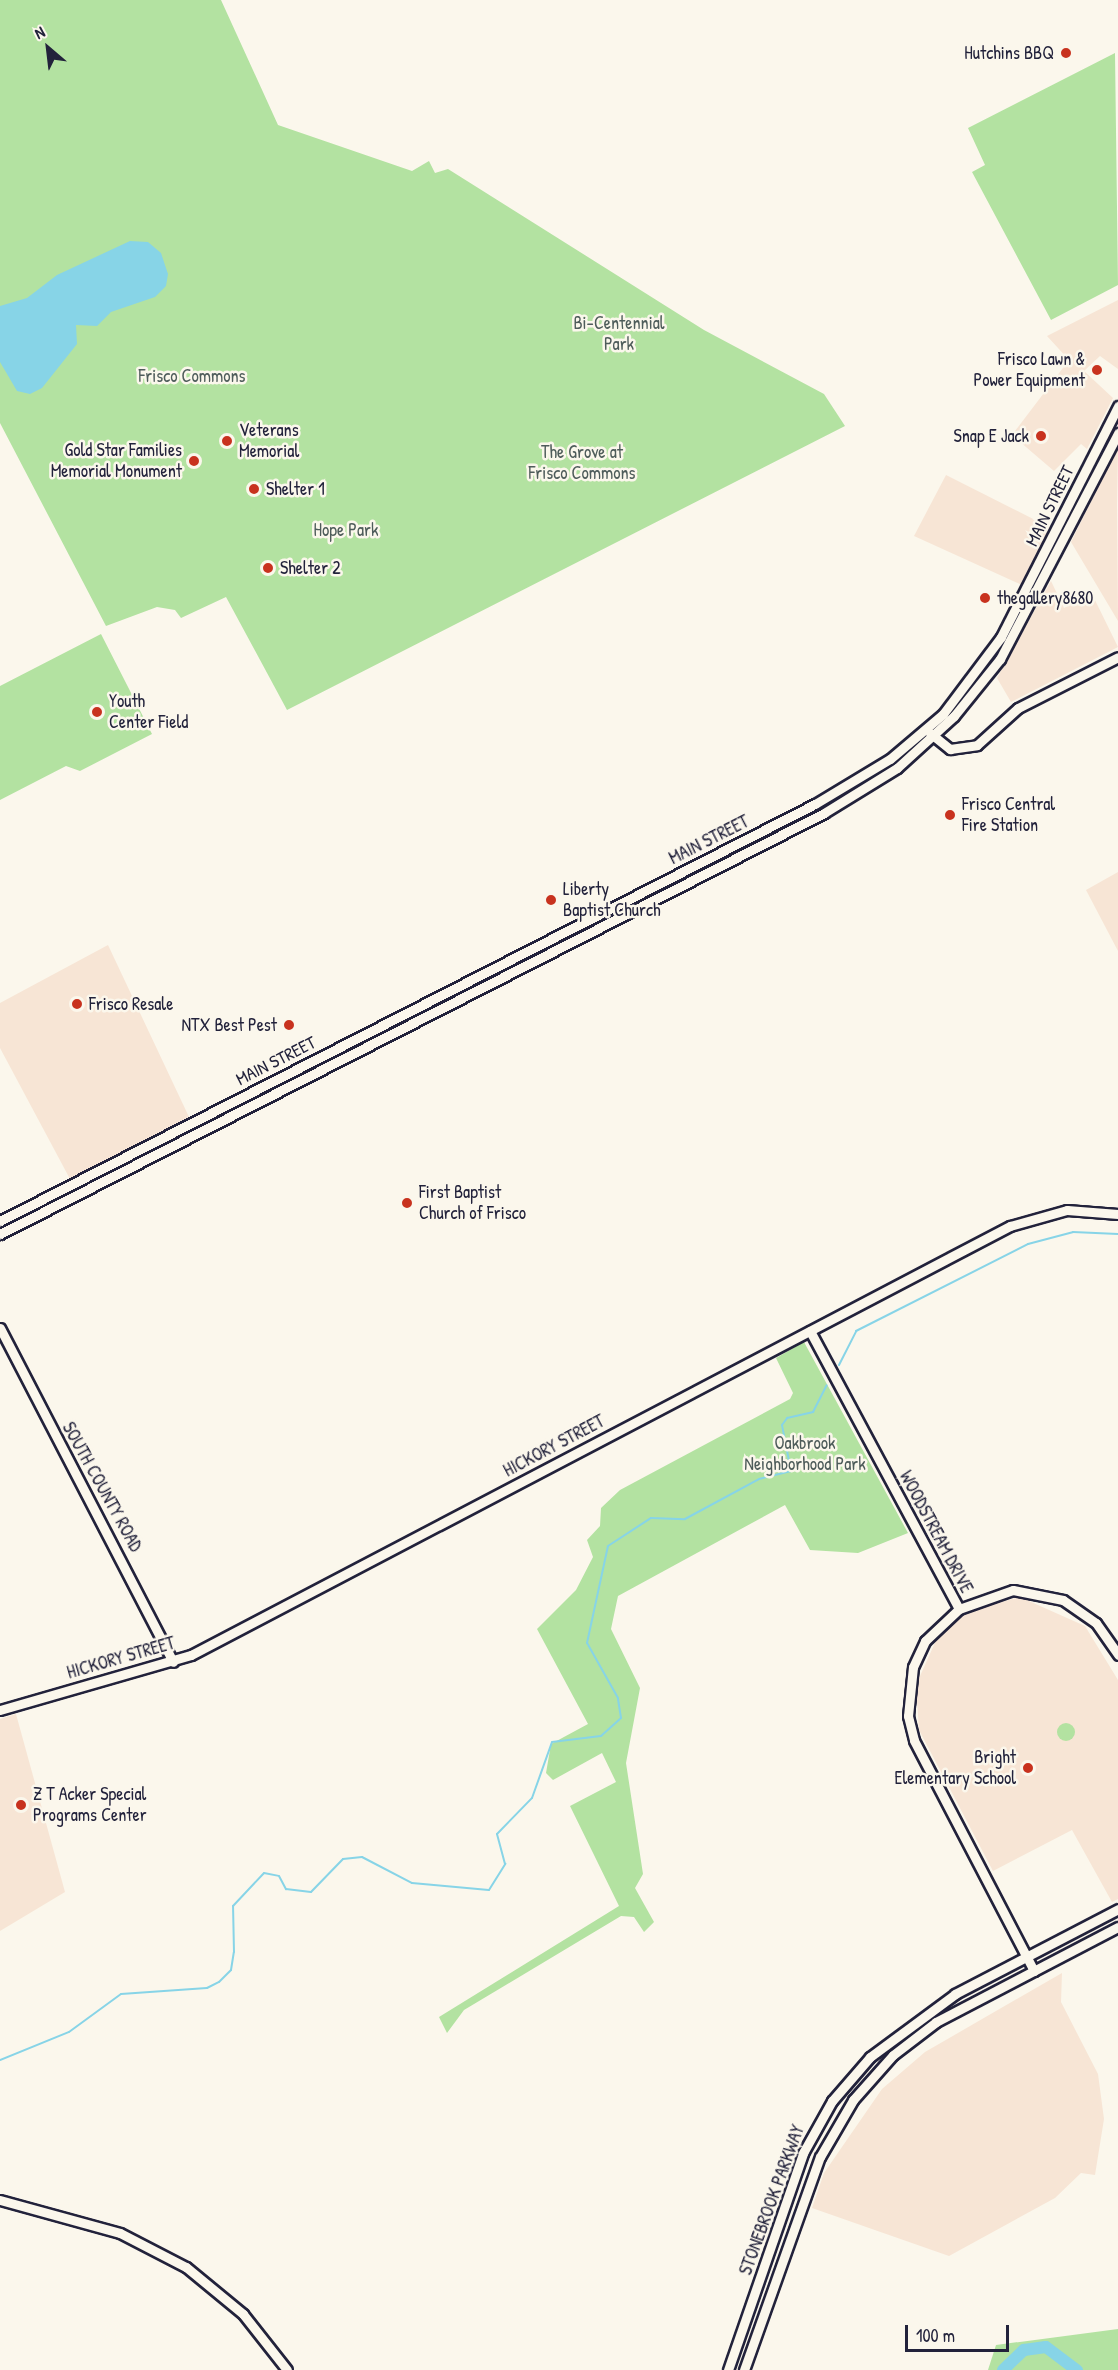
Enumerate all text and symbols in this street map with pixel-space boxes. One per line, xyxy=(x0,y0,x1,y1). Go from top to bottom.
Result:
north arrow xyxy=(18,18,78,78)
text: N xyxy=(31,20,48,44)
place label: Hutchins BBQ xyxy=(964,42,1054,64)
marker: Hutchins BBQ xyxy=(1059,46,1073,60)
park label: Bi-Centennial Park xyxy=(573,313,665,356)
place label: Frisco Lawn & Power Equipment xyxy=(974,349,1085,392)
marker: Frisco Lawn & Power Equipment xyxy=(1090,363,1104,377)
park label: Frisco Commons xyxy=(139,365,245,387)
place label: Veterans Memorial xyxy=(239,420,299,462)
place label: Snap E Jack xyxy=(953,425,1029,447)
marker: Snap E Jack xyxy=(1034,429,1048,443)
marker: Veterans Memorial xyxy=(220,434,234,448)
place label: Gold Star Families Memorial Monument xyxy=(51,440,182,482)
park label: The Grove at Frisco Commons xyxy=(529,442,635,484)
marker: Gold Star Families Memorial Monument xyxy=(187,454,201,468)
street label: MAIN STREET xyxy=(1021,462,1079,550)
place label: Shelter 1 xyxy=(266,478,325,500)
marker: Shelter 1 xyxy=(247,482,261,496)
park label: Hope Park xyxy=(314,519,378,541)
place label: Shelter 2 xyxy=(280,557,341,579)
marker: Shelter 2 xyxy=(261,561,275,575)
place label: thegallery8680 xyxy=(997,587,1093,609)
marker: thegallery8680 xyxy=(978,591,992,605)
place label: Youth Center Field xyxy=(109,691,188,734)
marker: Youth Center Field xyxy=(90,705,104,719)
place label: Frisco Central Fire Station xyxy=(962,794,1055,836)
marker: Frisco Central Fire Station xyxy=(943,808,957,822)
street label: MAIN STREET xyxy=(666,811,752,869)
place label: Liberty Baptist Church xyxy=(563,879,660,922)
marker: Liberty Baptist Church xyxy=(544,893,558,907)
place label: Frisco Resale xyxy=(89,993,173,1015)
marker: Frisco Resale xyxy=(70,997,84,1011)
place label: NTX Best Pest xyxy=(182,1014,277,1036)
marker: NTX Best Pest xyxy=(282,1018,296,1032)
street label: MAIN STREET xyxy=(233,1032,319,1090)
place label: First Baptist Church of Frisco xyxy=(419,1182,526,1224)
marker: First Baptist Church of Frisco xyxy=(400,1196,414,1210)
street label: HICKORY STREET xyxy=(500,1410,608,1482)
street label: SOUTH COUNTY ROAD xyxy=(58,1419,146,1555)
park label: Oakbrook Neighborhood Park xyxy=(744,1433,866,1476)
street label: WOODSTREAM DRIVE xyxy=(895,1467,977,1597)
street label: HICKORY STREET xyxy=(64,1632,178,1684)
place label: Bright Elementary School xyxy=(895,1747,1016,1790)
marker: Bright Elementary School xyxy=(1021,1761,1035,1775)
place label: Z T Acker Special Programs Center xyxy=(33,1784,147,1826)
marker: Z T Acker Special Programs Center xyxy=(14,1798,28,1812)
street label: STONEBROOK PARKWAY xyxy=(735,2122,809,2278)
scale bar xyxy=(908,2313,1012,2351)
text: 100 m xyxy=(916,2323,955,2348)

